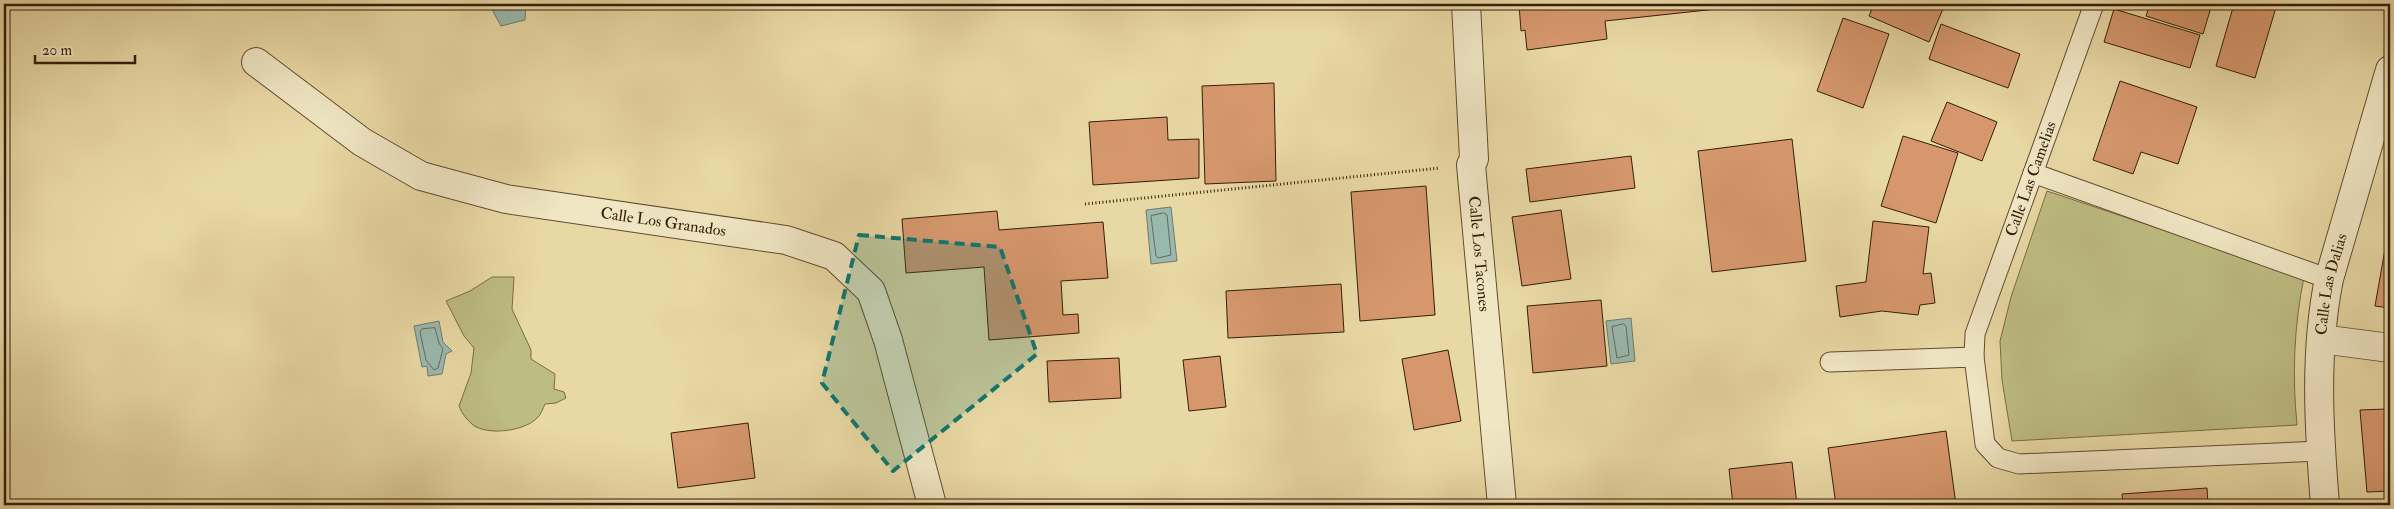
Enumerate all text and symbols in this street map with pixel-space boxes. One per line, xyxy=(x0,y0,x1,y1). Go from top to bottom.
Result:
scale bar xyxy=(35,32,135,64)
text: 20 m xyxy=(42,41,72,60)
street label: Calle Las Camelias xyxy=(2001,118,2061,239)
street label: Calle Los Tacones xyxy=(1464,195,1494,312)
street label: Calle Los Granados xyxy=(599,203,727,241)
street label: Calle Las Dalias xyxy=(2311,231,2352,336)

